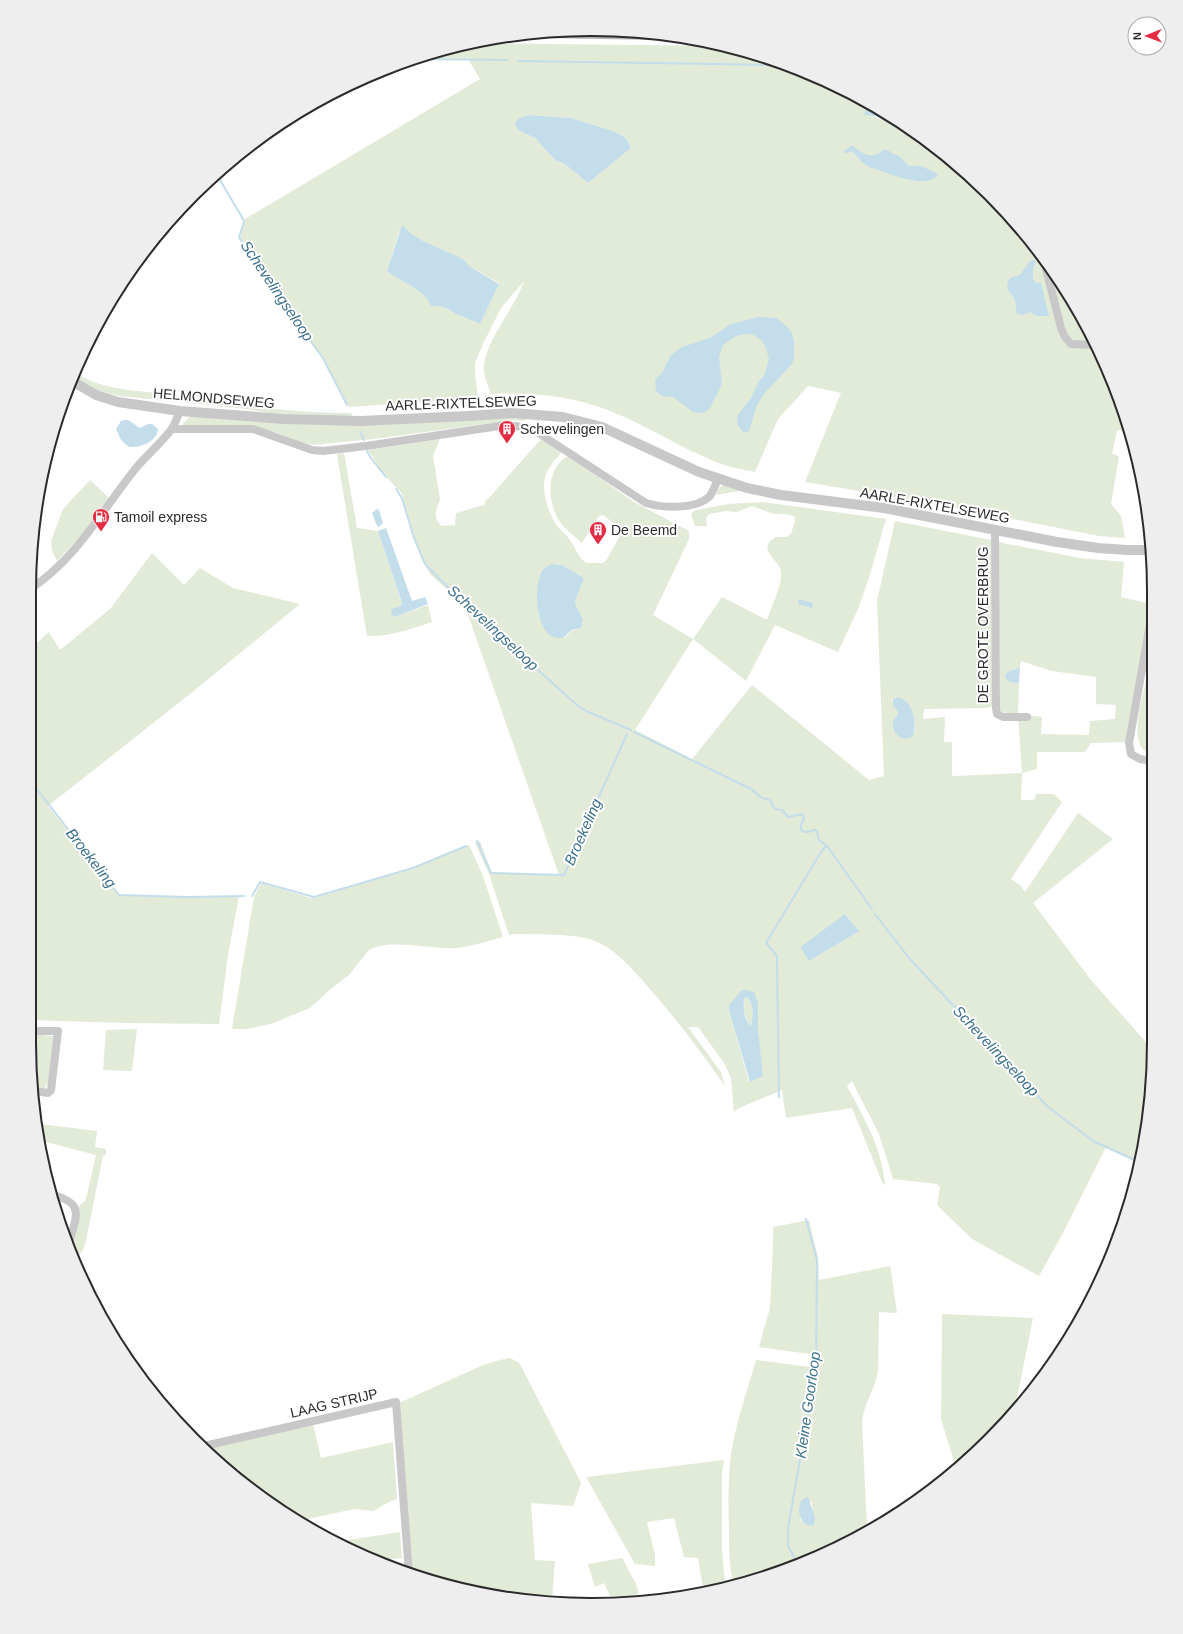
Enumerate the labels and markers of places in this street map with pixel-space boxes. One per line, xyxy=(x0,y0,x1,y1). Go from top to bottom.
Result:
building icon: Schevelingen xyxy=(497,419,517,444)
place label: Schevelingen xyxy=(520,421,604,437)
fuel station icon: Tamoil express xyxy=(91,507,111,532)
place label: Tamoil express xyxy=(114,509,207,525)
building icon: De Beemd xyxy=(588,520,608,545)
place label: De Beemd xyxy=(611,522,677,538)

